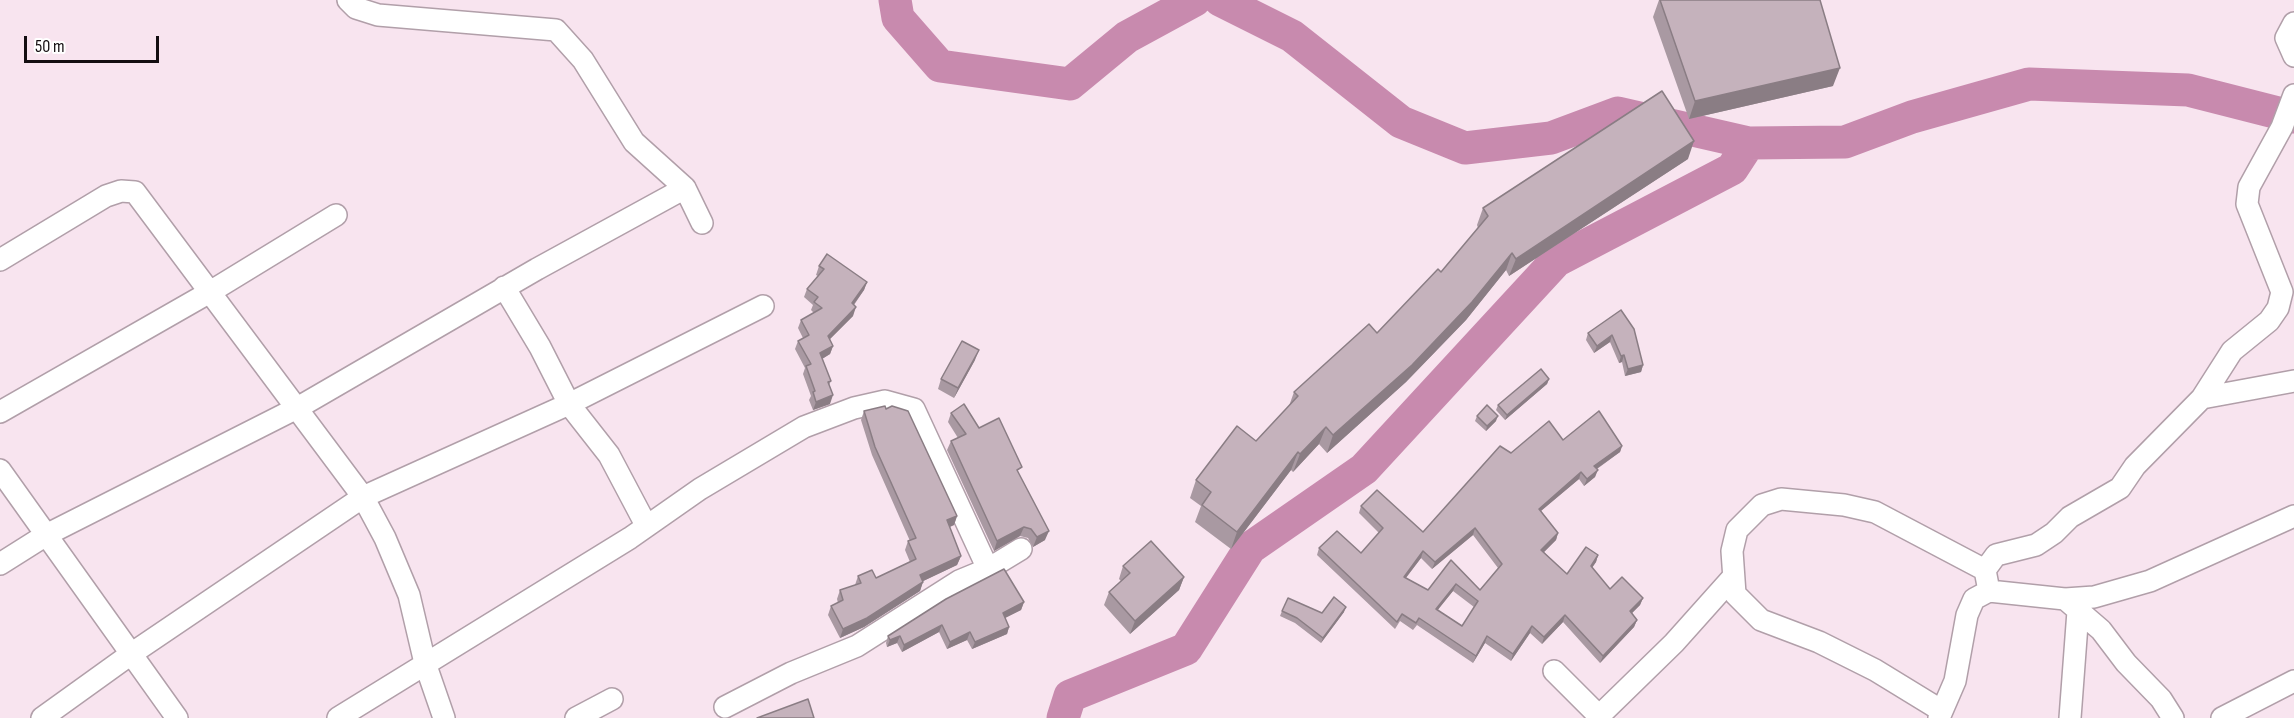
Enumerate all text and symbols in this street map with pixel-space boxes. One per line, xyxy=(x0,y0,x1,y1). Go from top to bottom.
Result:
scale bar xyxy=(27,24,162,62)
text: 50 m xyxy=(35,36,65,57)

